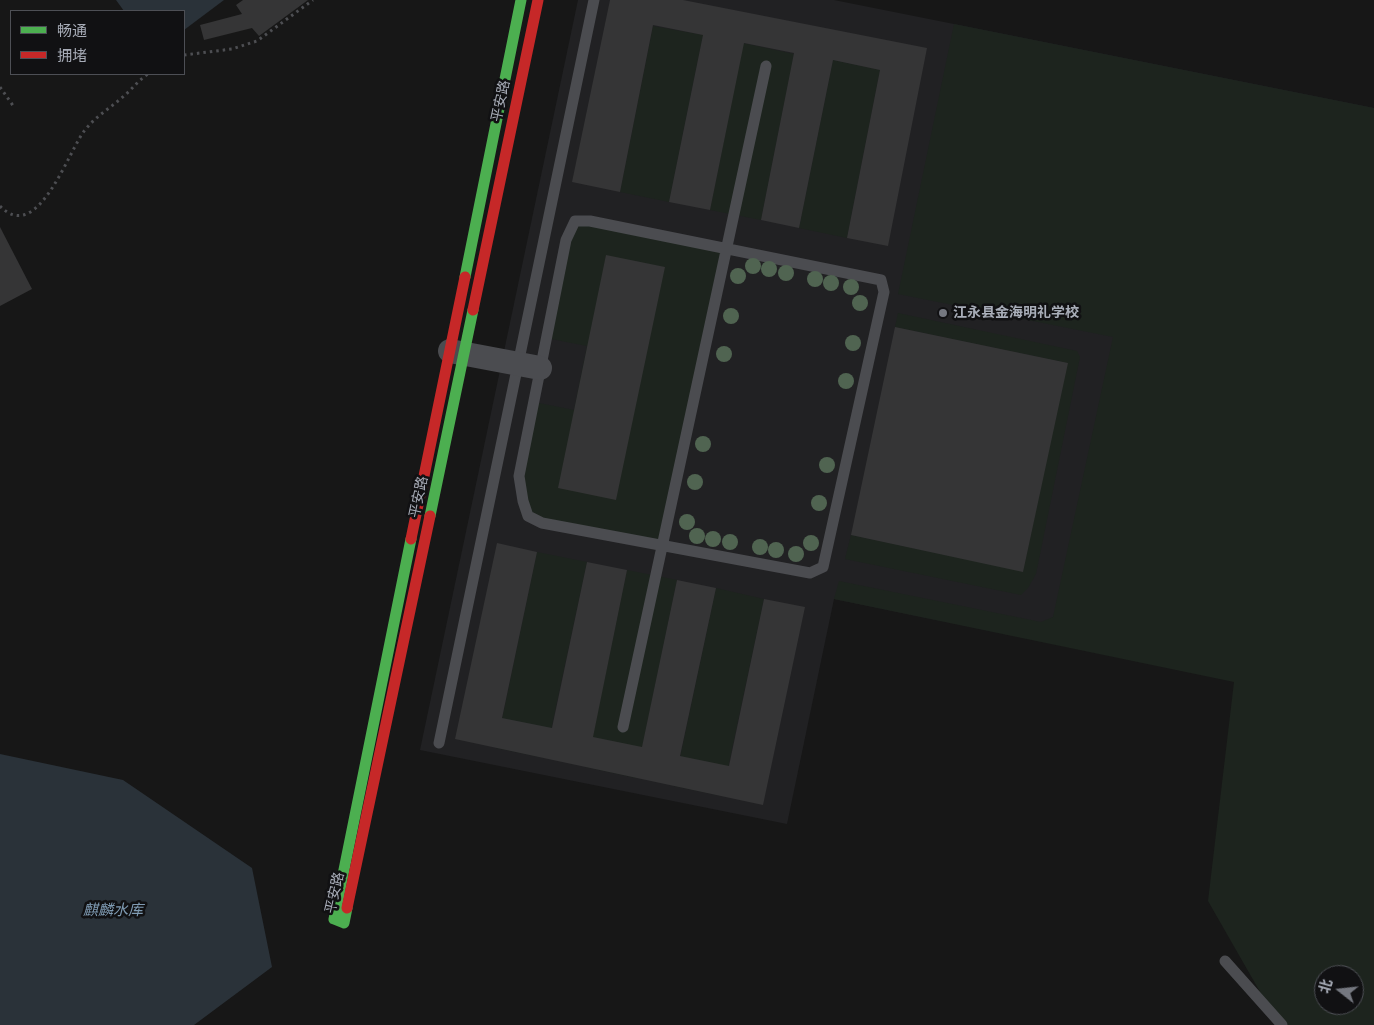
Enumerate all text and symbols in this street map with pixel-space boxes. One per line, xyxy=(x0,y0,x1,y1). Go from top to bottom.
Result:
legend xyxy=(10,10,185,75)
text: 畅通 xyxy=(57,21,87,40)
text: 拥堵 xyxy=(57,46,87,65)
street label: 平安路 xyxy=(488,79,514,123)
place label: 江永县金海明礼学校 xyxy=(953,305,1079,321)
marker: 江永县金海明礼学校 xyxy=(937,307,949,319)
street label: 平安路 xyxy=(406,475,432,519)
street label: 平安路 xyxy=(322,871,348,915)
water label: 麒麟水库 xyxy=(83,902,143,920)
north arrow xyxy=(1314,965,1364,1015)
text: 北 xyxy=(1315,977,1336,995)

